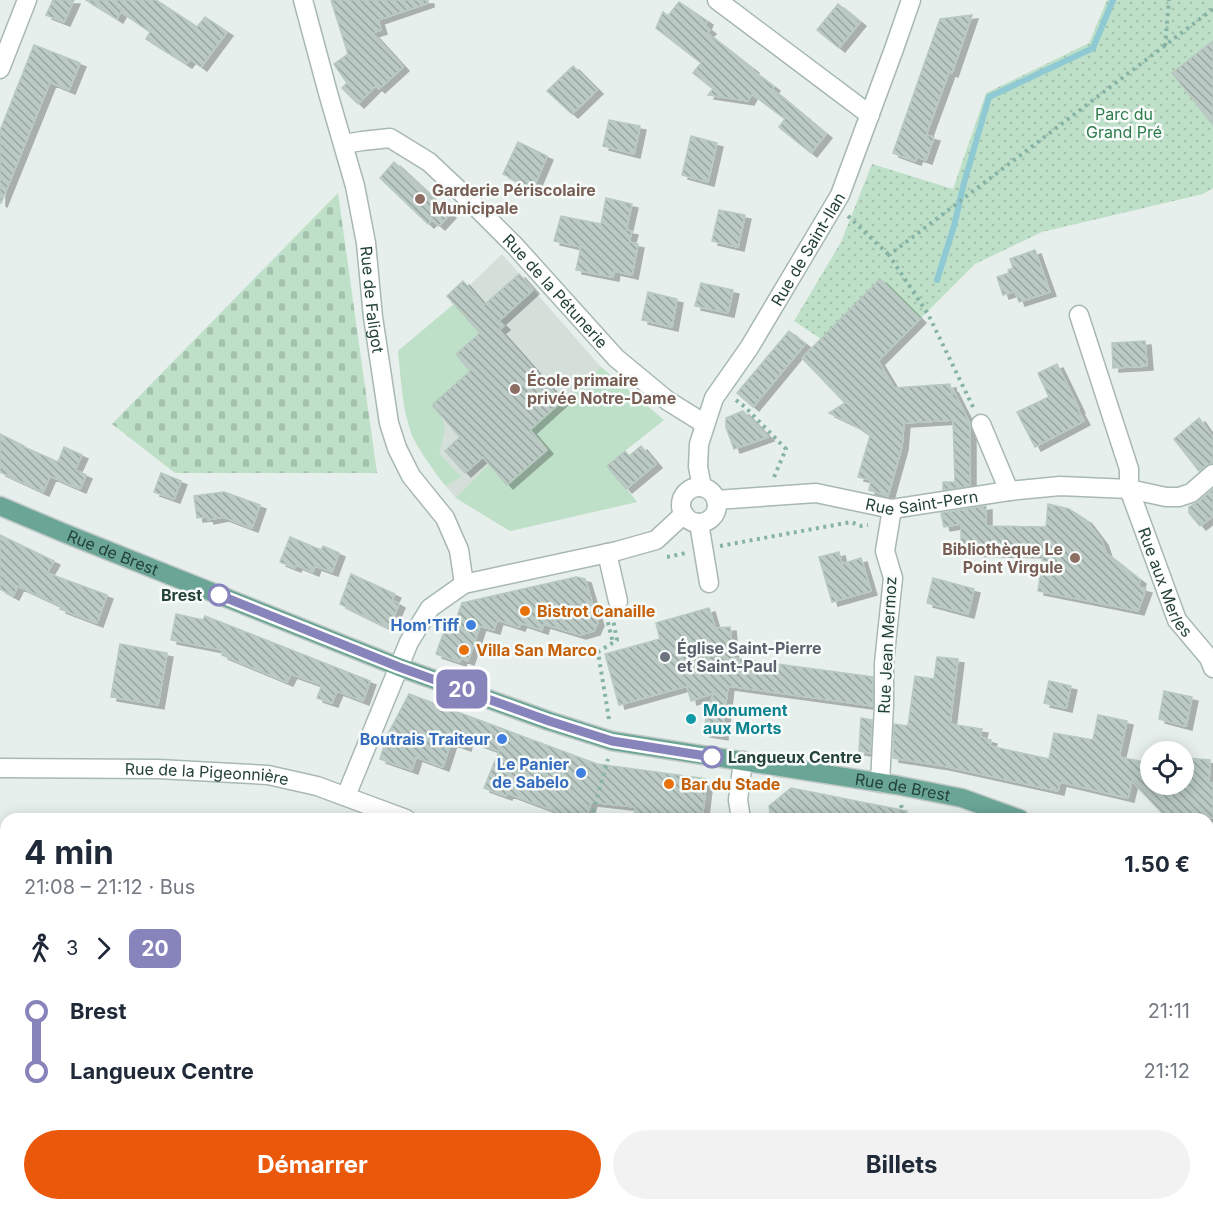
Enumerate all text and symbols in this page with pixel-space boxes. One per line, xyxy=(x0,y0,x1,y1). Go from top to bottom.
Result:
park label: Parc du Grand Pré xyxy=(1086,104,1162,142)
place label: Garderie Périscolaire Municipale xyxy=(432,180,596,218)
street label: Rue de Saint-Ilan xyxy=(766,189,849,309)
marker: Garderie Périscolaire Municipale xyxy=(413,192,427,206)
street label: Rue de la Pétunerie xyxy=(499,230,612,352)
street label: Rue de Faligot xyxy=(356,245,388,354)
place label: École primaire privée Notre-Dame xyxy=(527,370,676,408)
marker: École primaire privée Notre-Dame xyxy=(508,382,522,396)
street label: Rue Saint-Pern xyxy=(864,486,979,519)
street label: Rue de Brest xyxy=(64,525,161,580)
street label: Rue aux Merles xyxy=(1134,525,1197,641)
place label: Bibliothèque Le Point Virgule xyxy=(942,539,1063,577)
marker: Bibliothèque Le Point Virgule xyxy=(1068,551,1082,565)
street label: Rue Jean Mermoz xyxy=(873,576,901,714)
marker: Brest xyxy=(208,584,230,606)
place label: Brest xyxy=(161,585,202,605)
place label: Bistrot Canaille xyxy=(537,601,655,621)
marker: Bistrot Canaille xyxy=(518,604,532,618)
place label: Hom'Tiff xyxy=(390,615,460,635)
marker: Hom'Tiff xyxy=(464,618,478,632)
place label: Église Saint-Pierre et Saint-Paul xyxy=(677,638,821,676)
place label: Villa San Marco xyxy=(476,640,597,660)
marker: Villa San Marco xyxy=(457,643,471,657)
marker: Église Saint-Pierre et Saint-Paul xyxy=(658,650,672,664)
line badge: 20 xyxy=(435,670,489,708)
text: 20 xyxy=(448,677,476,702)
place label: Monument aux Morts xyxy=(703,700,788,738)
marker: Monument aux Morts xyxy=(684,712,698,726)
place label: Boutrais Traiteur xyxy=(360,729,490,749)
marker: Boutrais Traiteur xyxy=(495,732,509,746)
map controls xyxy=(1140,741,1194,795)
button: locate xyxy=(1140,741,1194,795)
marker: Langueux Centre xyxy=(701,746,723,768)
place label: Langueux Centre xyxy=(728,747,862,767)
place label: Le Panier de Sabelo xyxy=(492,754,569,792)
street label: Rue de la Pigeonnière xyxy=(125,759,291,789)
marker: Le Panier de Sabelo xyxy=(574,766,588,780)
street label: Rue de Brest xyxy=(854,769,952,805)
place label: Bar du Stade xyxy=(681,774,780,794)
marker: Bar du Stade xyxy=(662,777,676,791)
text: 4 min xyxy=(24,832,114,872)
text: 1.50 € xyxy=(1124,851,1190,877)
text: 21:08 – 21:12 · Bus xyxy=(24,875,195,899)
icon: walk xyxy=(24,932,57,965)
icon: forward xyxy=(87,932,120,965)
text: 3 xyxy=(66,936,78,960)
text: 20 xyxy=(141,936,169,961)
text: Brest xyxy=(70,998,126,1024)
text: 21:11 xyxy=(1148,999,1190,1023)
text: Langueux Centre xyxy=(70,1058,254,1084)
text: 21:12 xyxy=(1144,1059,1190,1083)
button: Démarrer xyxy=(24,1130,601,1199)
button: Billets xyxy=(613,1130,1190,1199)

